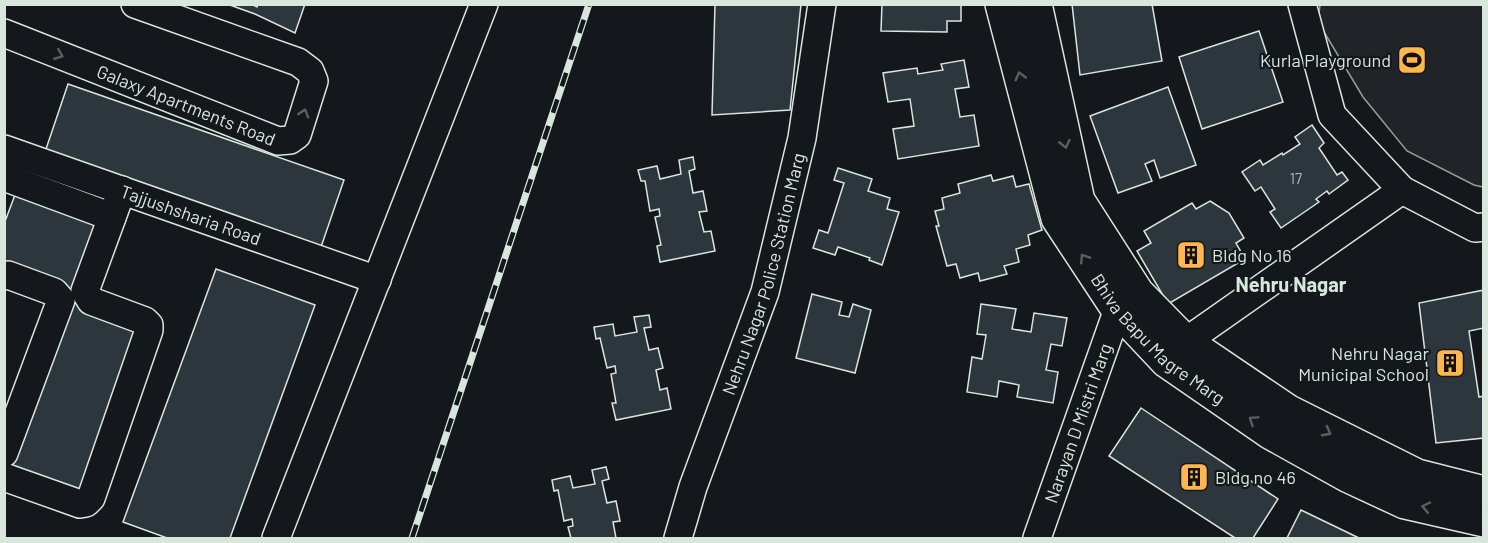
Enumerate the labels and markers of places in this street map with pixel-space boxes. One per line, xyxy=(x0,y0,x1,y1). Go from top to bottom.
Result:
sports icon: Kurla Playground xyxy=(1396,44,1428,76)
place label: Kurla Playground xyxy=(1260,49,1391,71)
building icon: Bldg No 16 xyxy=(1175,239,1207,271)
place label: Bldg No 16 xyxy=(1212,244,1292,266)
place label: Nehru Nagar Municipal School xyxy=(1298,342,1429,385)
building icon: Nehru Nagar Municipal School xyxy=(1434,347,1466,379)
building icon: Bldg no 46 xyxy=(1178,461,1210,493)
place label: Bldg no 46 xyxy=(1215,466,1296,488)

